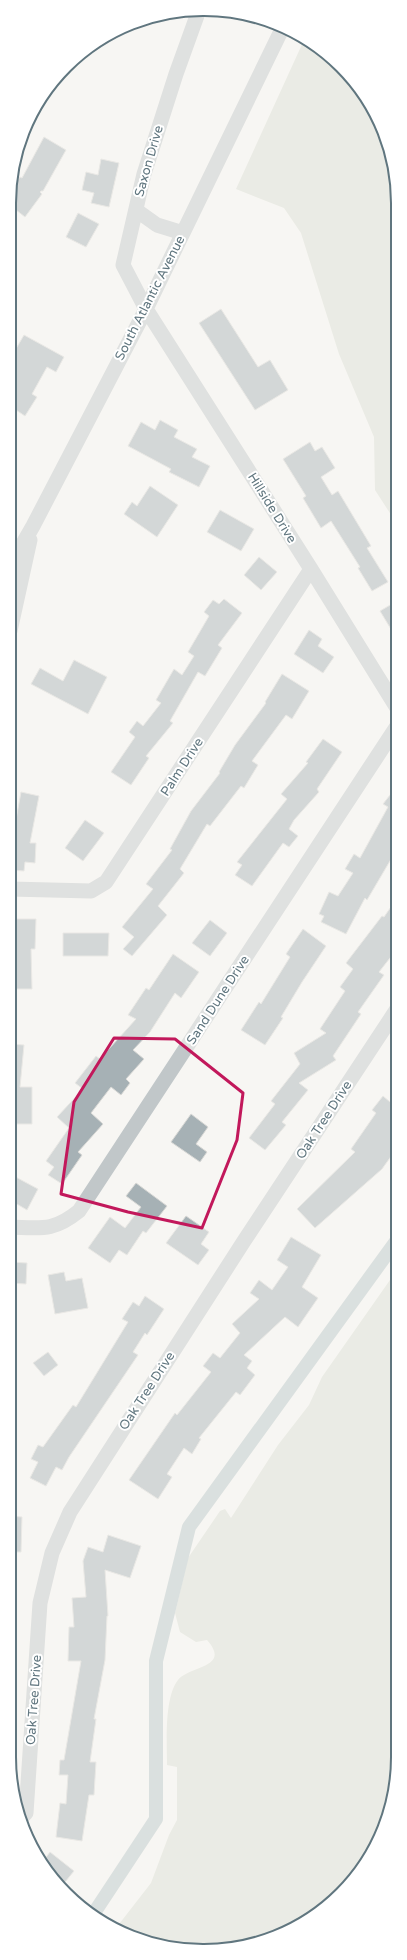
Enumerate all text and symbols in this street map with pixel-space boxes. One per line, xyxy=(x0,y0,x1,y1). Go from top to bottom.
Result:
street label: Saxon Drive xyxy=(131,124,167,198)
street label: South Atlantic Avenue xyxy=(112,233,188,363)
street label: Hillside Drive xyxy=(244,470,300,546)
street label: Palm Drive xyxy=(157,735,207,799)
street label: Sand Dune Drive xyxy=(183,952,253,1048)
street label: Oak Tree Drive xyxy=(293,1078,355,1162)
street label: Oak Tree Drive xyxy=(116,1349,178,1433)
street label: Oak Tree Drive xyxy=(23,1654,45,1746)

